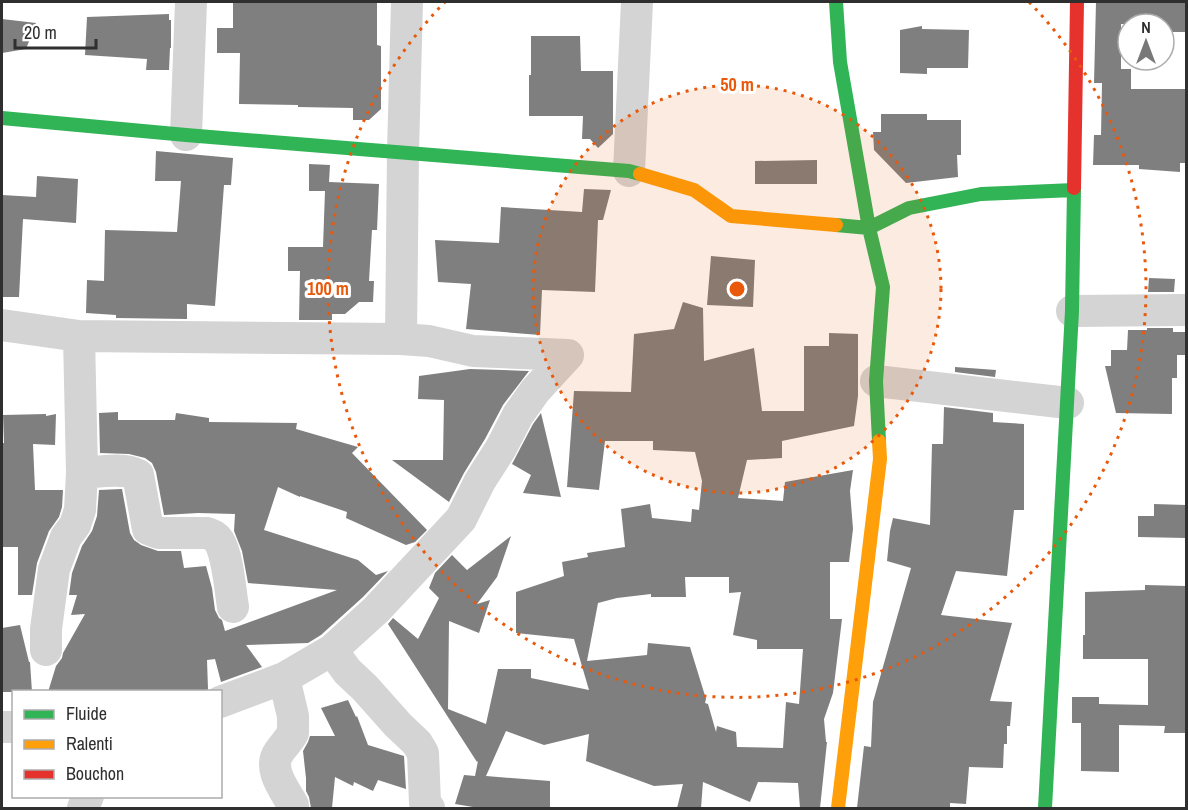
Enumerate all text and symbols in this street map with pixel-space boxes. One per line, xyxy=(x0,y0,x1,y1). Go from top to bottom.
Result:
scale bar xyxy=(15,12,96,50)
north arrow xyxy=(1116,12,1176,72)
text: N xyxy=(1141,16,1151,38)
text: 20 m xyxy=(24,20,57,45)
text: 50 m xyxy=(720,72,754,97)
text: 100 m xyxy=(307,276,349,301)
centre of rings xyxy=(727,279,747,299)
legend xyxy=(12,690,222,798)
text: Fluide xyxy=(66,701,107,726)
text: Ralenti xyxy=(66,731,113,756)
text: Bouchon xyxy=(66,761,124,786)

